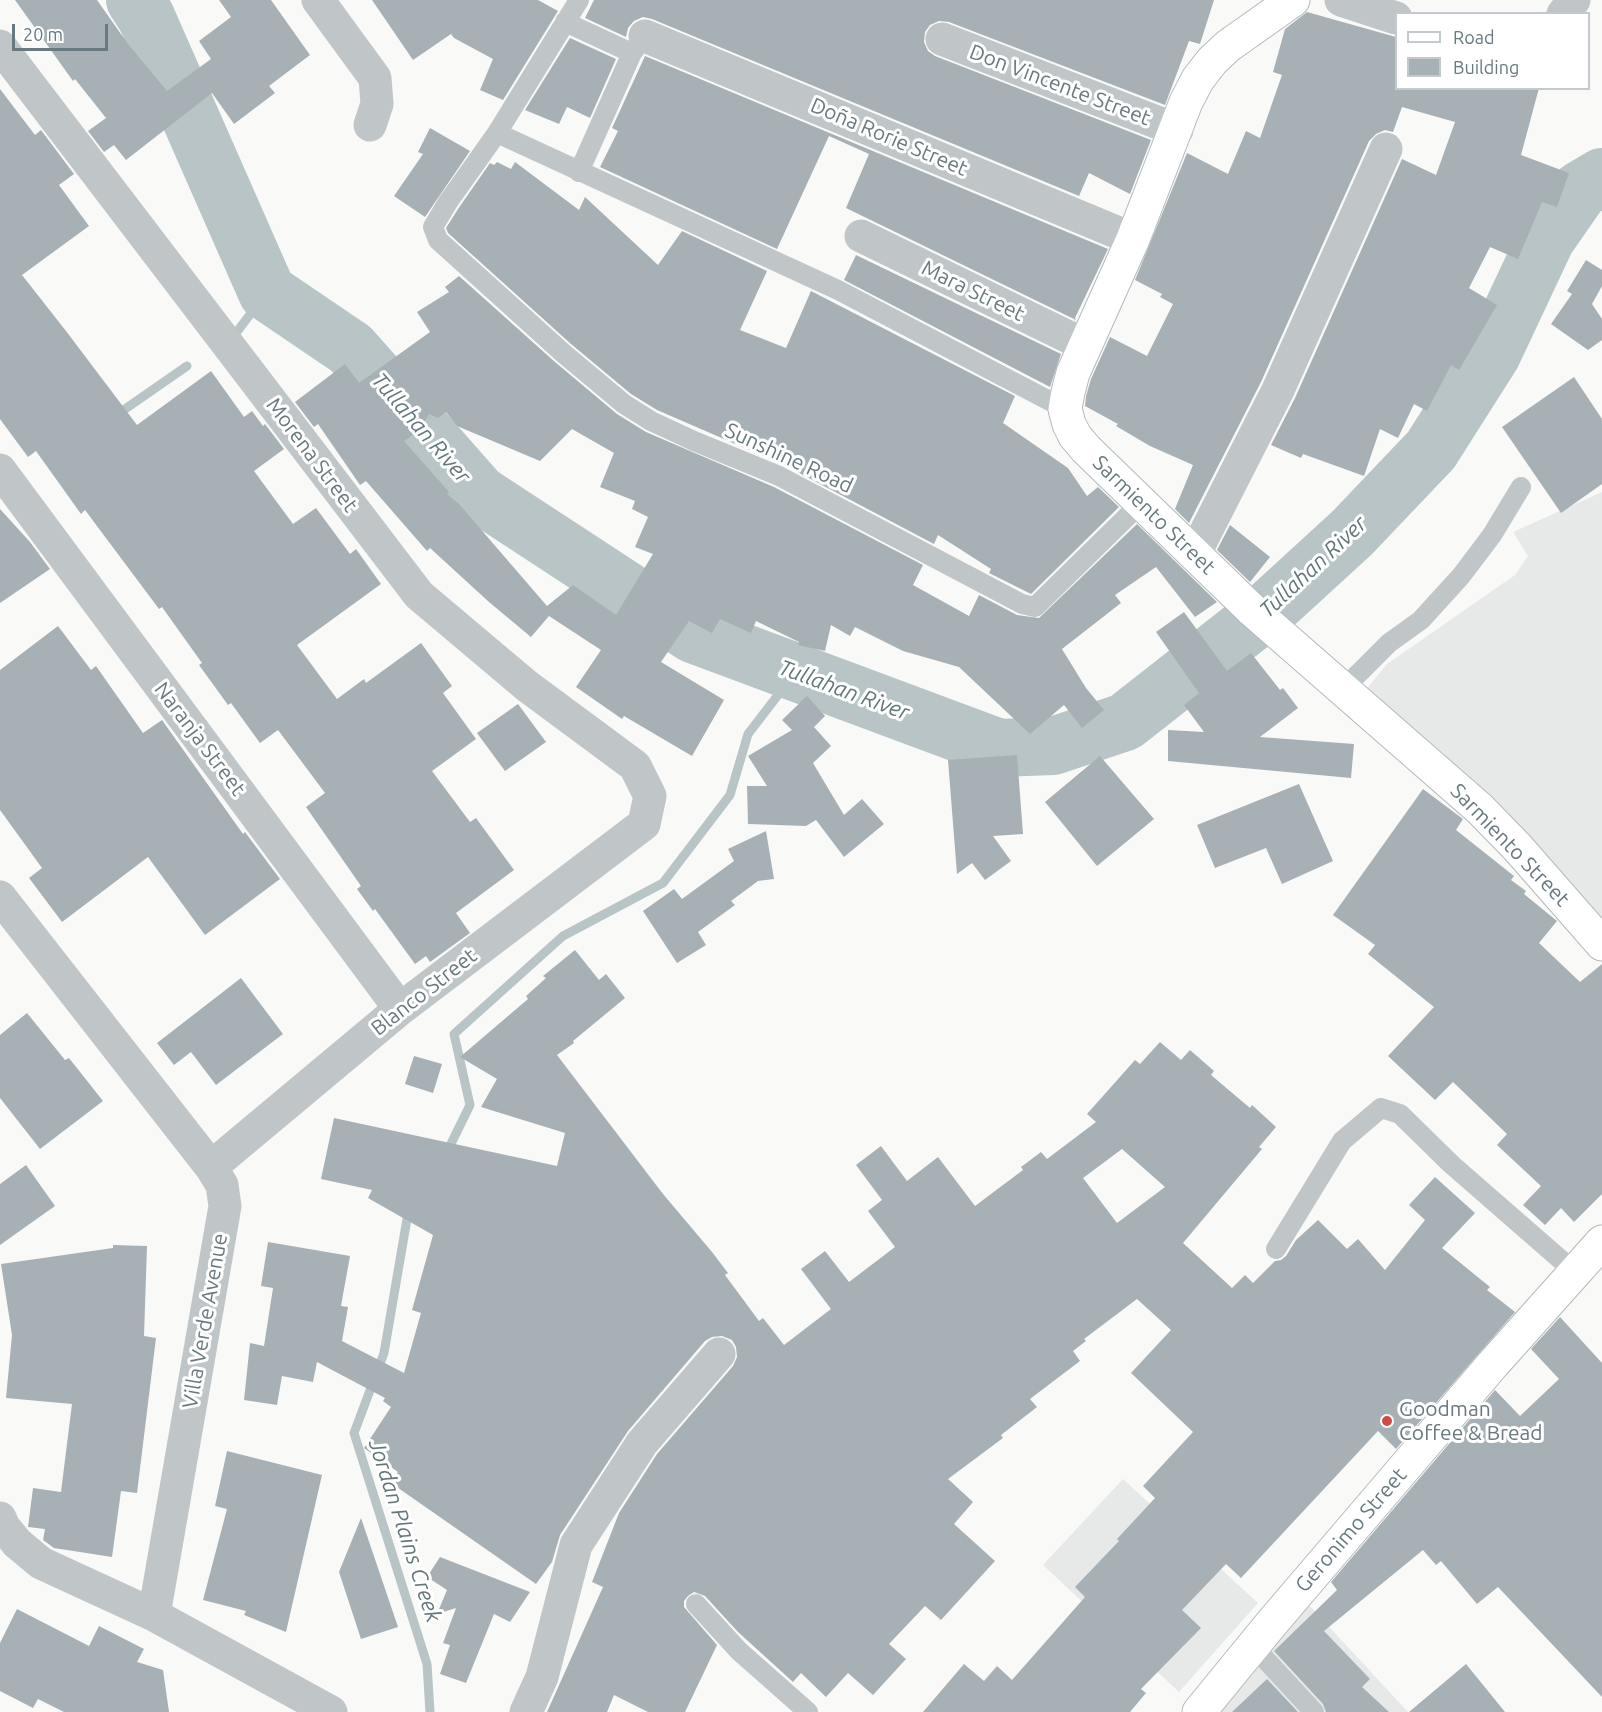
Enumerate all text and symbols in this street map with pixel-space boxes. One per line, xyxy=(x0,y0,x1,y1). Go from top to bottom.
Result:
scale bar xyxy=(15,12,111,50)
legend xyxy=(1395,12,1590,90)
text: 20 m xyxy=(23,24,63,44)
text: Road xyxy=(1453,27,1495,47)
street label: Don Vincente Street xyxy=(966,39,1154,131)
text: Building xyxy=(1453,57,1519,77)
street label: Doña Rorie Street xyxy=(807,93,971,181)
street label: Mara Street xyxy=(917,255,1029,327)
water label: Tullahan River xyxy=(366,368,476,488)
street label: Morena Street xyxy=(261,393,363,517)
street label: Sunshine Road xyxy=(721,417,857,499)
street label: Sarmiento Street xyxy=(1088,450,1220,580)
water label: Tullahan River xyxy=(1254,511,1372,623)
water label: Tullahan River xyxy=(775,654,913,726)
street label: Naranja Street xyxy=(149,677,251,801)
street label: Sarmiento Street xyxy=(1445,779,1575,911)
street label: Blanco Street xyxy=(366,943,482,1041)
street label: Villa Verde Avenue xyxy=(177,1232,233,1410)
place label: Goodman Coffee & Bread xyxy=(1399,1396,1543,1446)
marker: Goodman Coffee & Bread xyxy=(1380,1414,1394,1428)
water label: Jordan Plains Creek xyxy=(363,1436,447,1626)
street label: Geronimo Street xyxy=(1290,1463,1412,1597)

